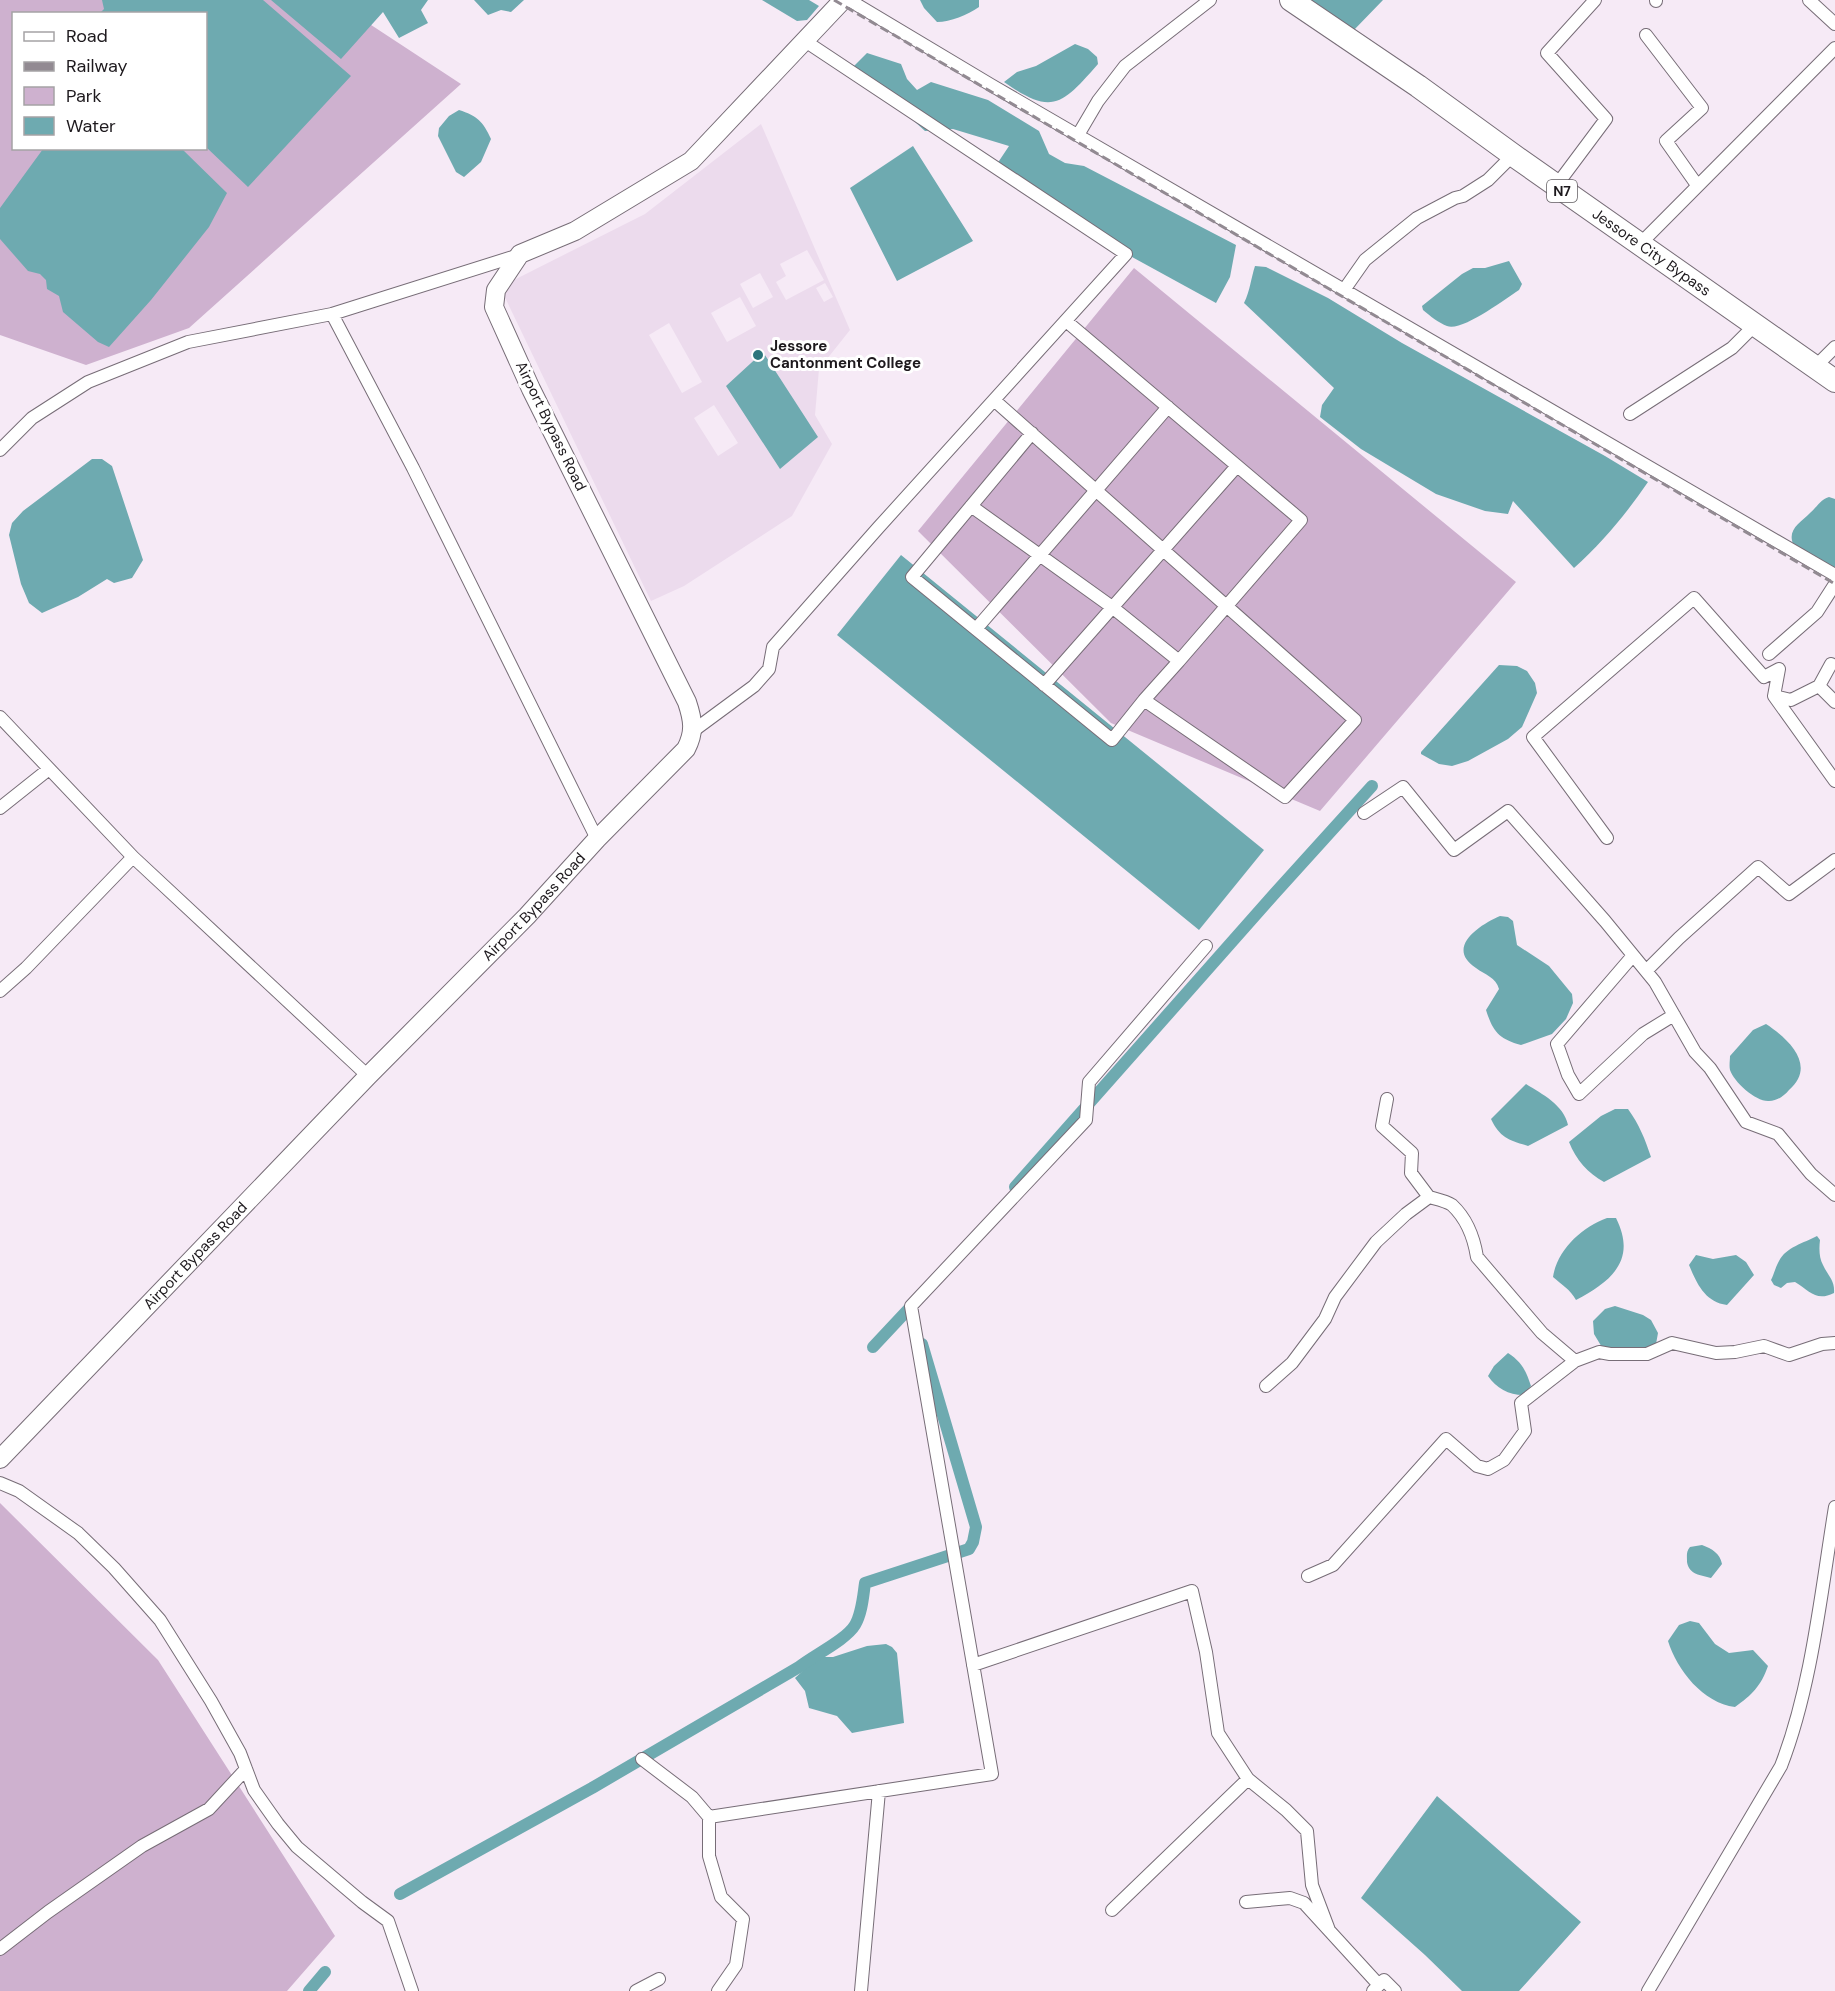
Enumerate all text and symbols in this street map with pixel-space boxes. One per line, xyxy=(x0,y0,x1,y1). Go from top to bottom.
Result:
legend xyxy=(12,12,207,150)
text: Road xyxy=(66,24,108,48)
text: Railway xyxy=(66,54,128,78)
text: Park xyxy=(66,84,102,108)
text: Water xyxy=(66,114,116,138)
road number: N7 xyxy=(1547,180,1577,202)
street label: Jessore City Bypass xyxy=(1588,204,1715,301)
place label: Jessore Cantonment College xyxy=(770,336,921,373)
marker: Jessore Cantonment College xyxy=(751,348,765,362)
street label: Airport Bypass Road xyxy=(511,358,591,494)
street label: Airport Bypass Road xyxy=(478,848,590,965)
street label: Airport Bypass Road xyxy=(139,1198,252,1314)

